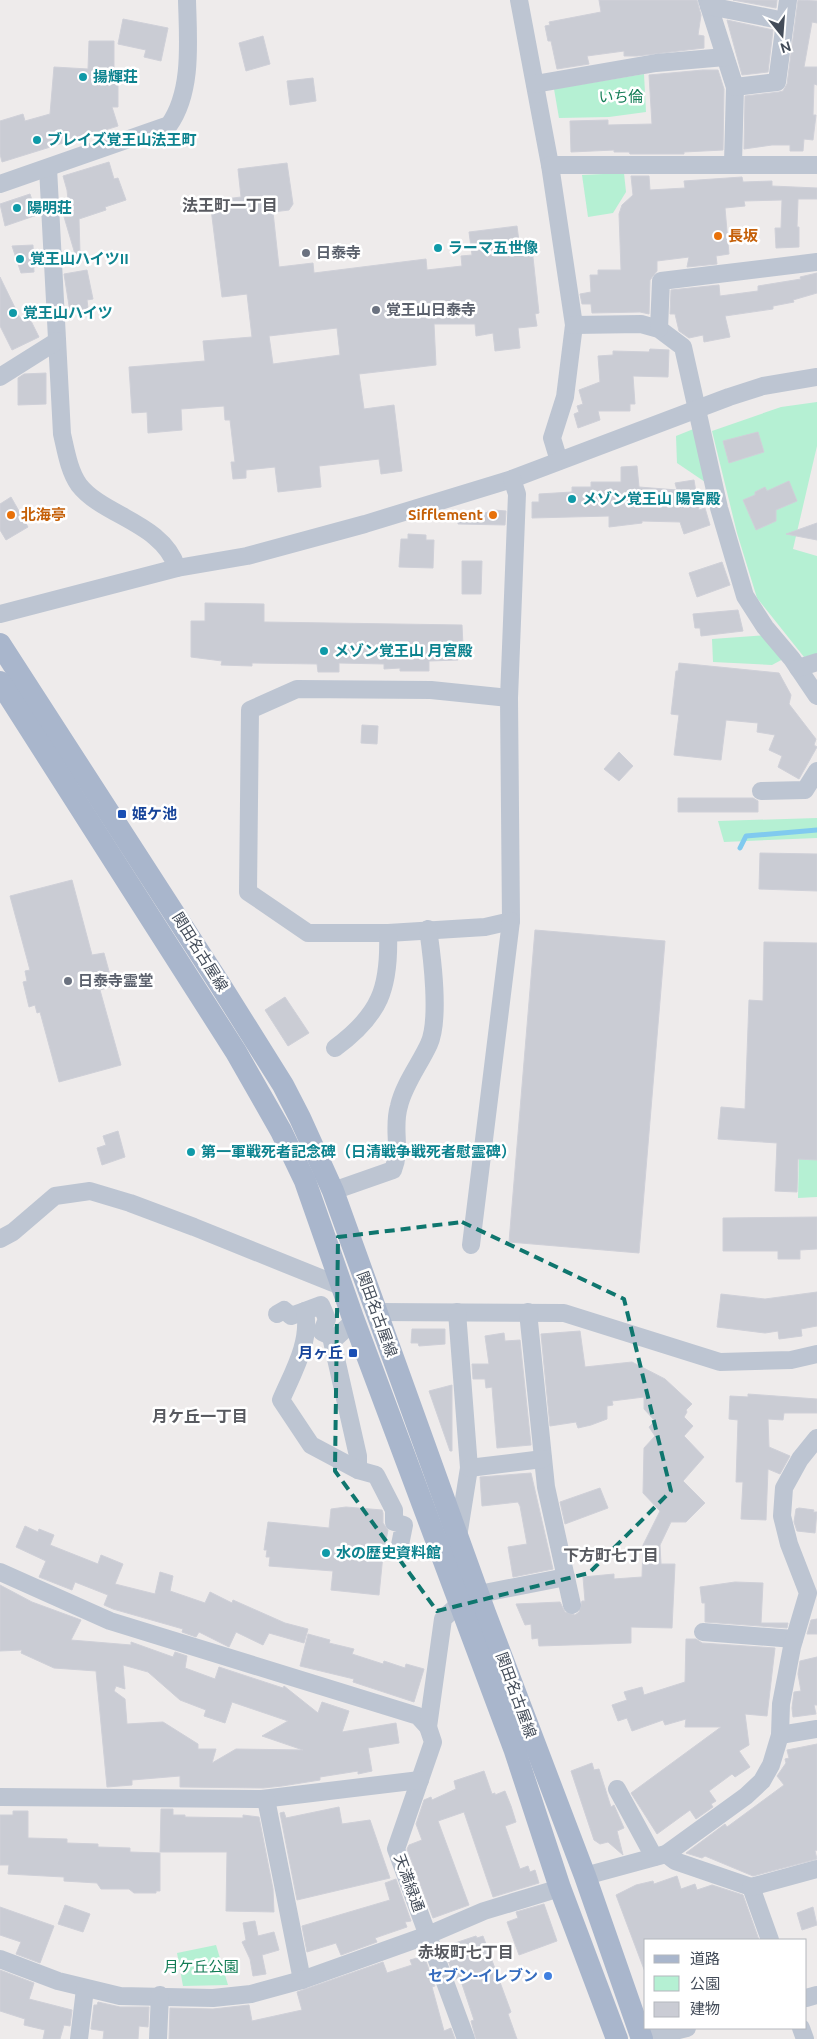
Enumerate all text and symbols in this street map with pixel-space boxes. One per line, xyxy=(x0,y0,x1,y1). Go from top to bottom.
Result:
north arrow xyxy=(757,10,807,60)
text: N xyxy=(778,38,793,57)
place label: 揚輝荘 xyxy=(93,68,138,85)
marker: 揚輝荘 xyxy=(77,71,89,83)
park label: いち倫 xyxy=(598,88,644,105)
place label: ブレイズ覚王山法王町 xyxy=(47,131,197,148)
marker: ブレイズ覚王山法王町 xyxy=(31,134,43,146)
district label: 法王町一丁目 xyxy=(182,196,278,214)
place label: 陽明荘 xyxy=(27,199,72,216)
marker: 陽明荘 xyxy=(11,202,23,214)
place label: 長坂 xyxy=(728,227,758,244)
marker: 長坂 xyxy=(712,230,724,242)
place label: ラーマ五世像 xyxy=(448,239,538,256)
marker: ラーマ五世像 xyxy=(432,242,444,254)
place label: 日泰寺 xyxy=(316,244,361,261)
marker: 日泰寺 xyxy=(300,247,312,259)
place label: 覚王山ハイツII xyxy=(30,250,129,267)
marker: 覚王山ハイツII xyxy=(14,253,26,265)
place label: 覚王山日泰寺 xyxy=(386,301,476,318)
place label: 覚王山ハイツ xyxy=(23,304,113,321)
marker: 覚王山日泰寺 xyxy=(370,304,382,316)
marker: 覚王山ハイツ xyxy=(7,307,19,319)
place label: メゾン覚王山 陽宮殿 xyxy=(582,490,721,507)
marker: メゾン覚王山 陽宮殿 xyxy=(566,493,578,505)
place label: 北海亭 xyxy=(21,506,66,523)
place label: Sifflement xyxy=(408,506,484,523)
marker: 北海亭 xyxy=(5,509,17,521)
marker: Sifflement xyxy=(487,509,499,521)
place label: メゾン覚王山 月宮殿 xyxy=(334,642,473,659)
marker: メゾン覚王山 月宮殿 xyxy=(318,645,330,657)
place label: 姫ケ池 xyxy=(132,805,177,822)
marker: 姫ケ池 xyxy=(116,808,128,820)
street label: 関田名古屋線 xyxy=(169,909,231,994)
place label: 日泰寺霊堂 xyxy=(78,972,153,989)
marker: 日泰寺霊堂 xyxy=(62,975,74,987)
place label: 第一軍戦死者記念碑（日清戦争戦死者慰霊碑） xyxy=(201,1143,516,1160)
marker: 第一軍戦死者記念碑（日清戦争戦死者慰霊碑） xyxy=(185,1146,197,1158)
street label: 関田名古屋線 xyxy=(354,1269,401,1359)
place label: 月ヶ丘 xyxy=(298,1344,343,1361)
marker: 月ヶ丘 xyxy=(347,1347,359,1359)
district label: 月ケ丘一丁目 xyxy=(152,1407,248,1425)
place label: 水の歴史資料館 xyxy=(336,1544,441,1561)
district label: 下方町七丁目 xyxy=(563,1546,659,1564)
marker: 水の歴史資料館 xyxy=(320,1547,332,1559)
street label: 関田名古屋線 xyxy=(493,1650,540,1740)
street label: 天満緑通 xyxy=(391,1852,428,1914)
legend xyxy=(644,1939,807,2029)
district label: 赤坂町七丁目 xyxy=(418,1943,514,1961)
text: 道路 xyxy=(690,1950,720,1967)
park label: 月ケ丘公園 xyxy=(163,1958,239,1975)
place label: セブン-イレブン xyxy=(428,1967,538,1984)
marker: セブン-イレブン xyxy=(542,1970,554,1982)
text: 公園 xyxy=(690,1975,720,1992)
text: 建物 xyxy=(690,2000,720,2017)

